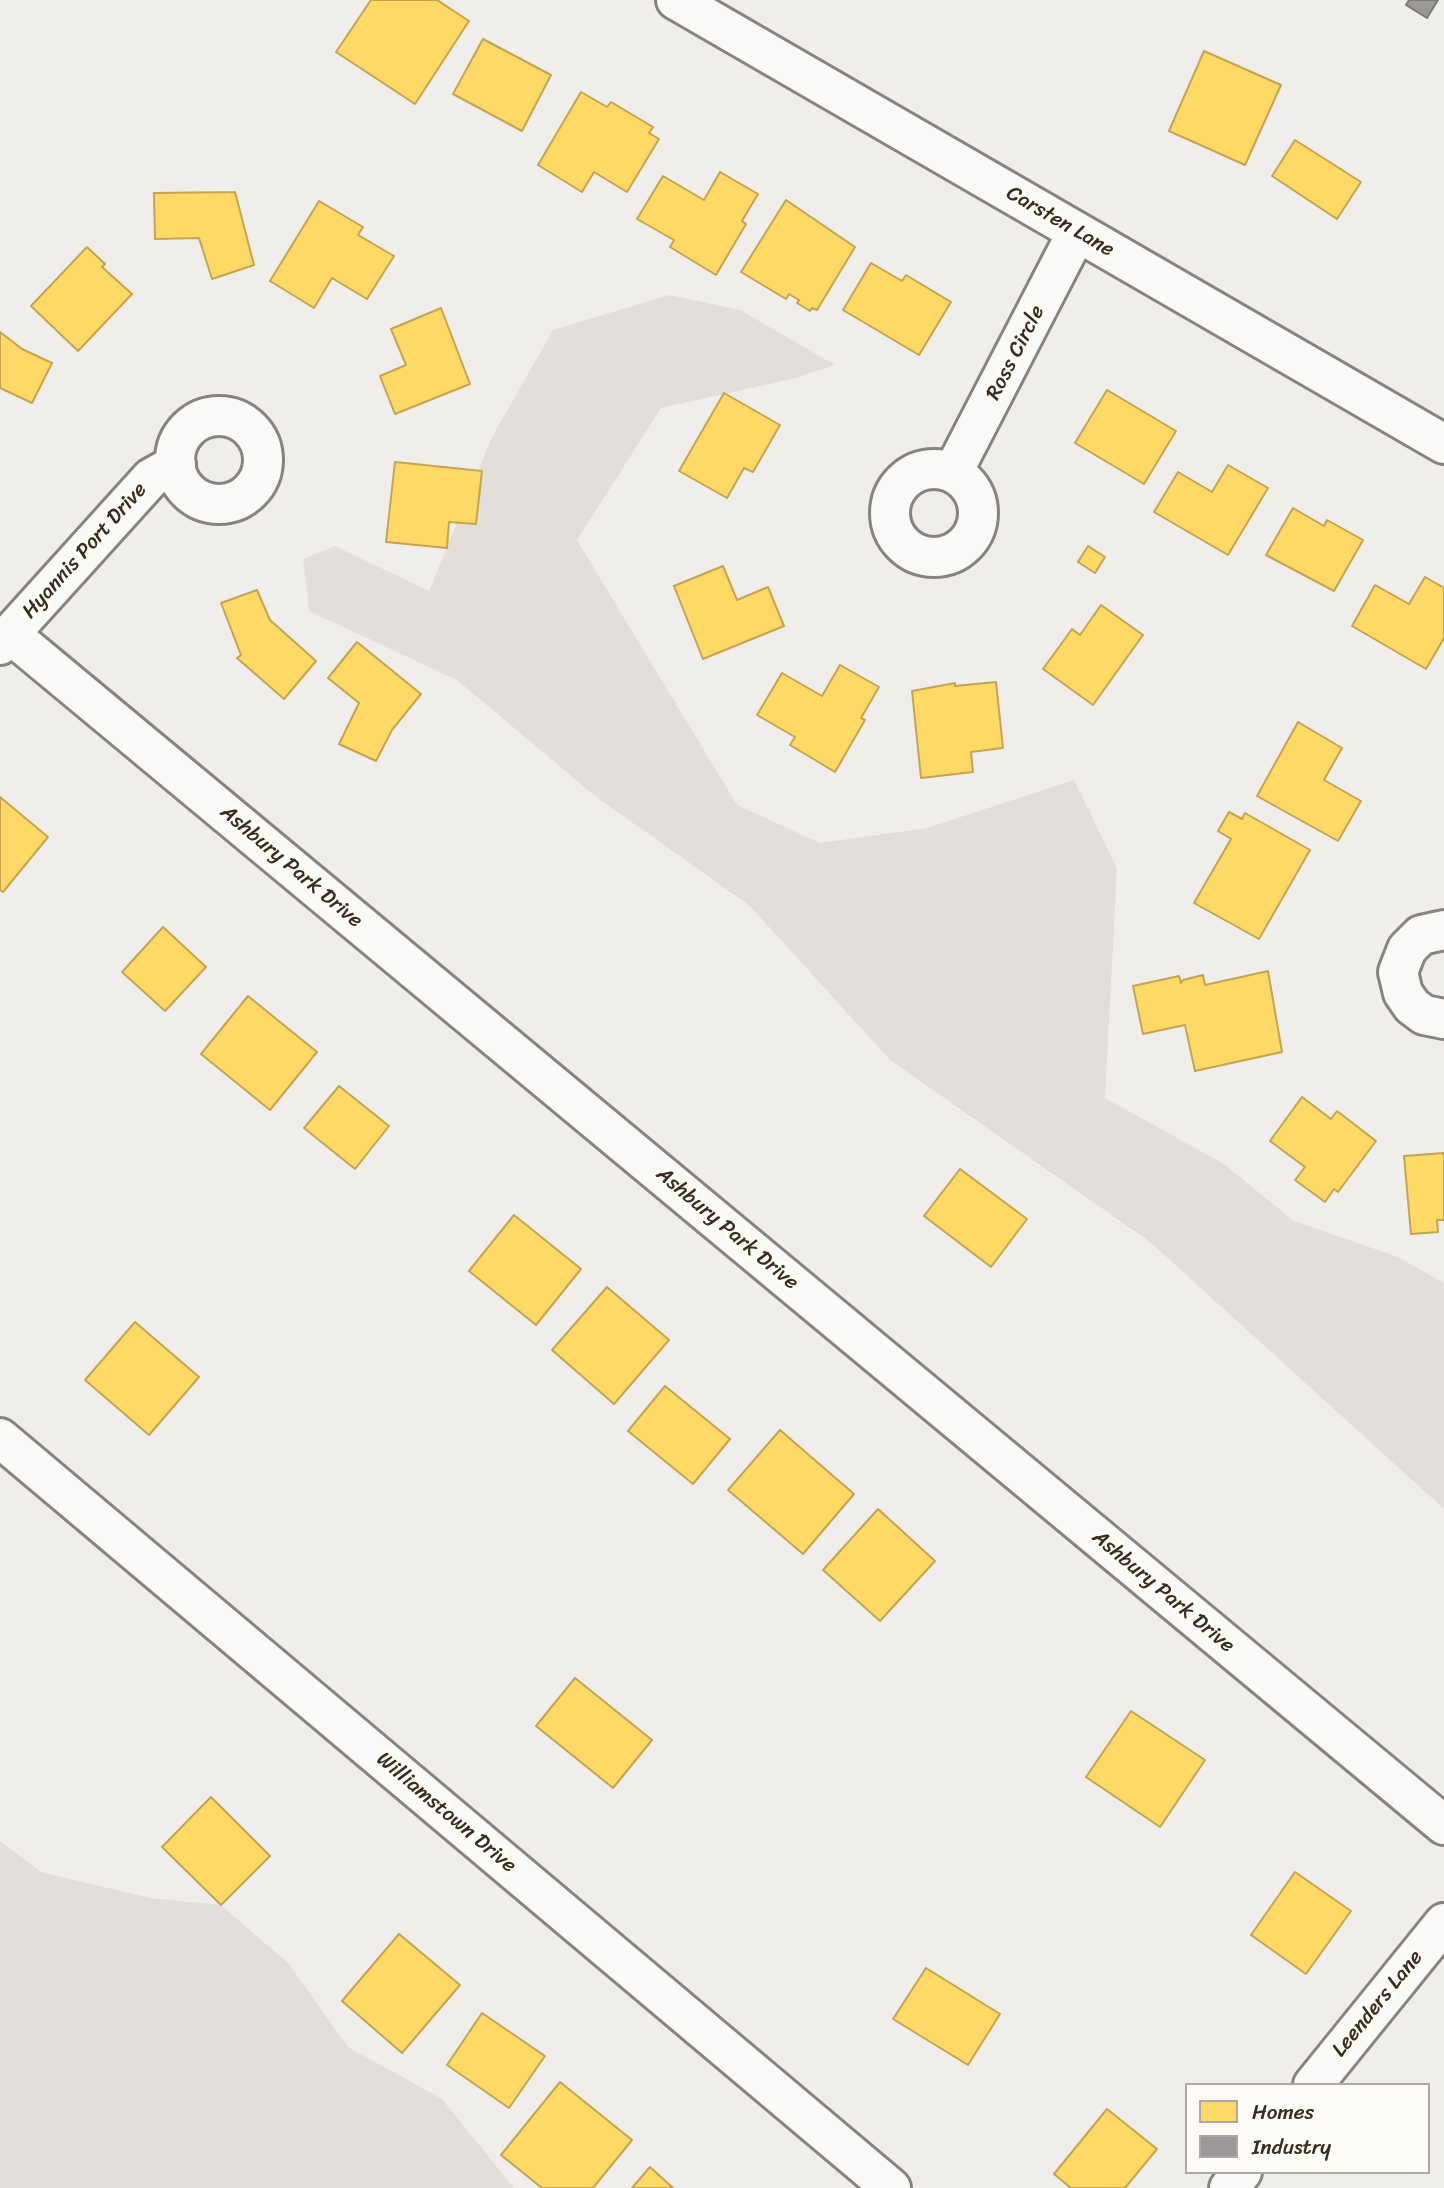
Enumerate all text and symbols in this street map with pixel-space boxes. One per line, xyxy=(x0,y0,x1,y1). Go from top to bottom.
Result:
street label: Carsten Lane xyxy=(1002,181,1118,263)
street label: Ross Circle xyxy=(981,301,1051,405)
street label: Hyannis Port Drive xyxy=(17,478,153,624)
street label: Ashbury Park Drive xyxy=(215,800,367,934)
street label: Ashbury Park Drive xyxy=(651,1162,803,1296)
street label: Ashbury Park Drive xyxy=(1087,1525,1239,1659)
street label: Williamstown Drive xyxy=(371,1747,521,1879)
street label: Leenders Lane xyxy=(1327,1946,1429,2062)
legend xyxy=(1185,2083,1430,2174)
text: Homes xyxy=(1252,2093,1314,2131)
text: Industry xyxy=(1252,2128,1331,2166)

